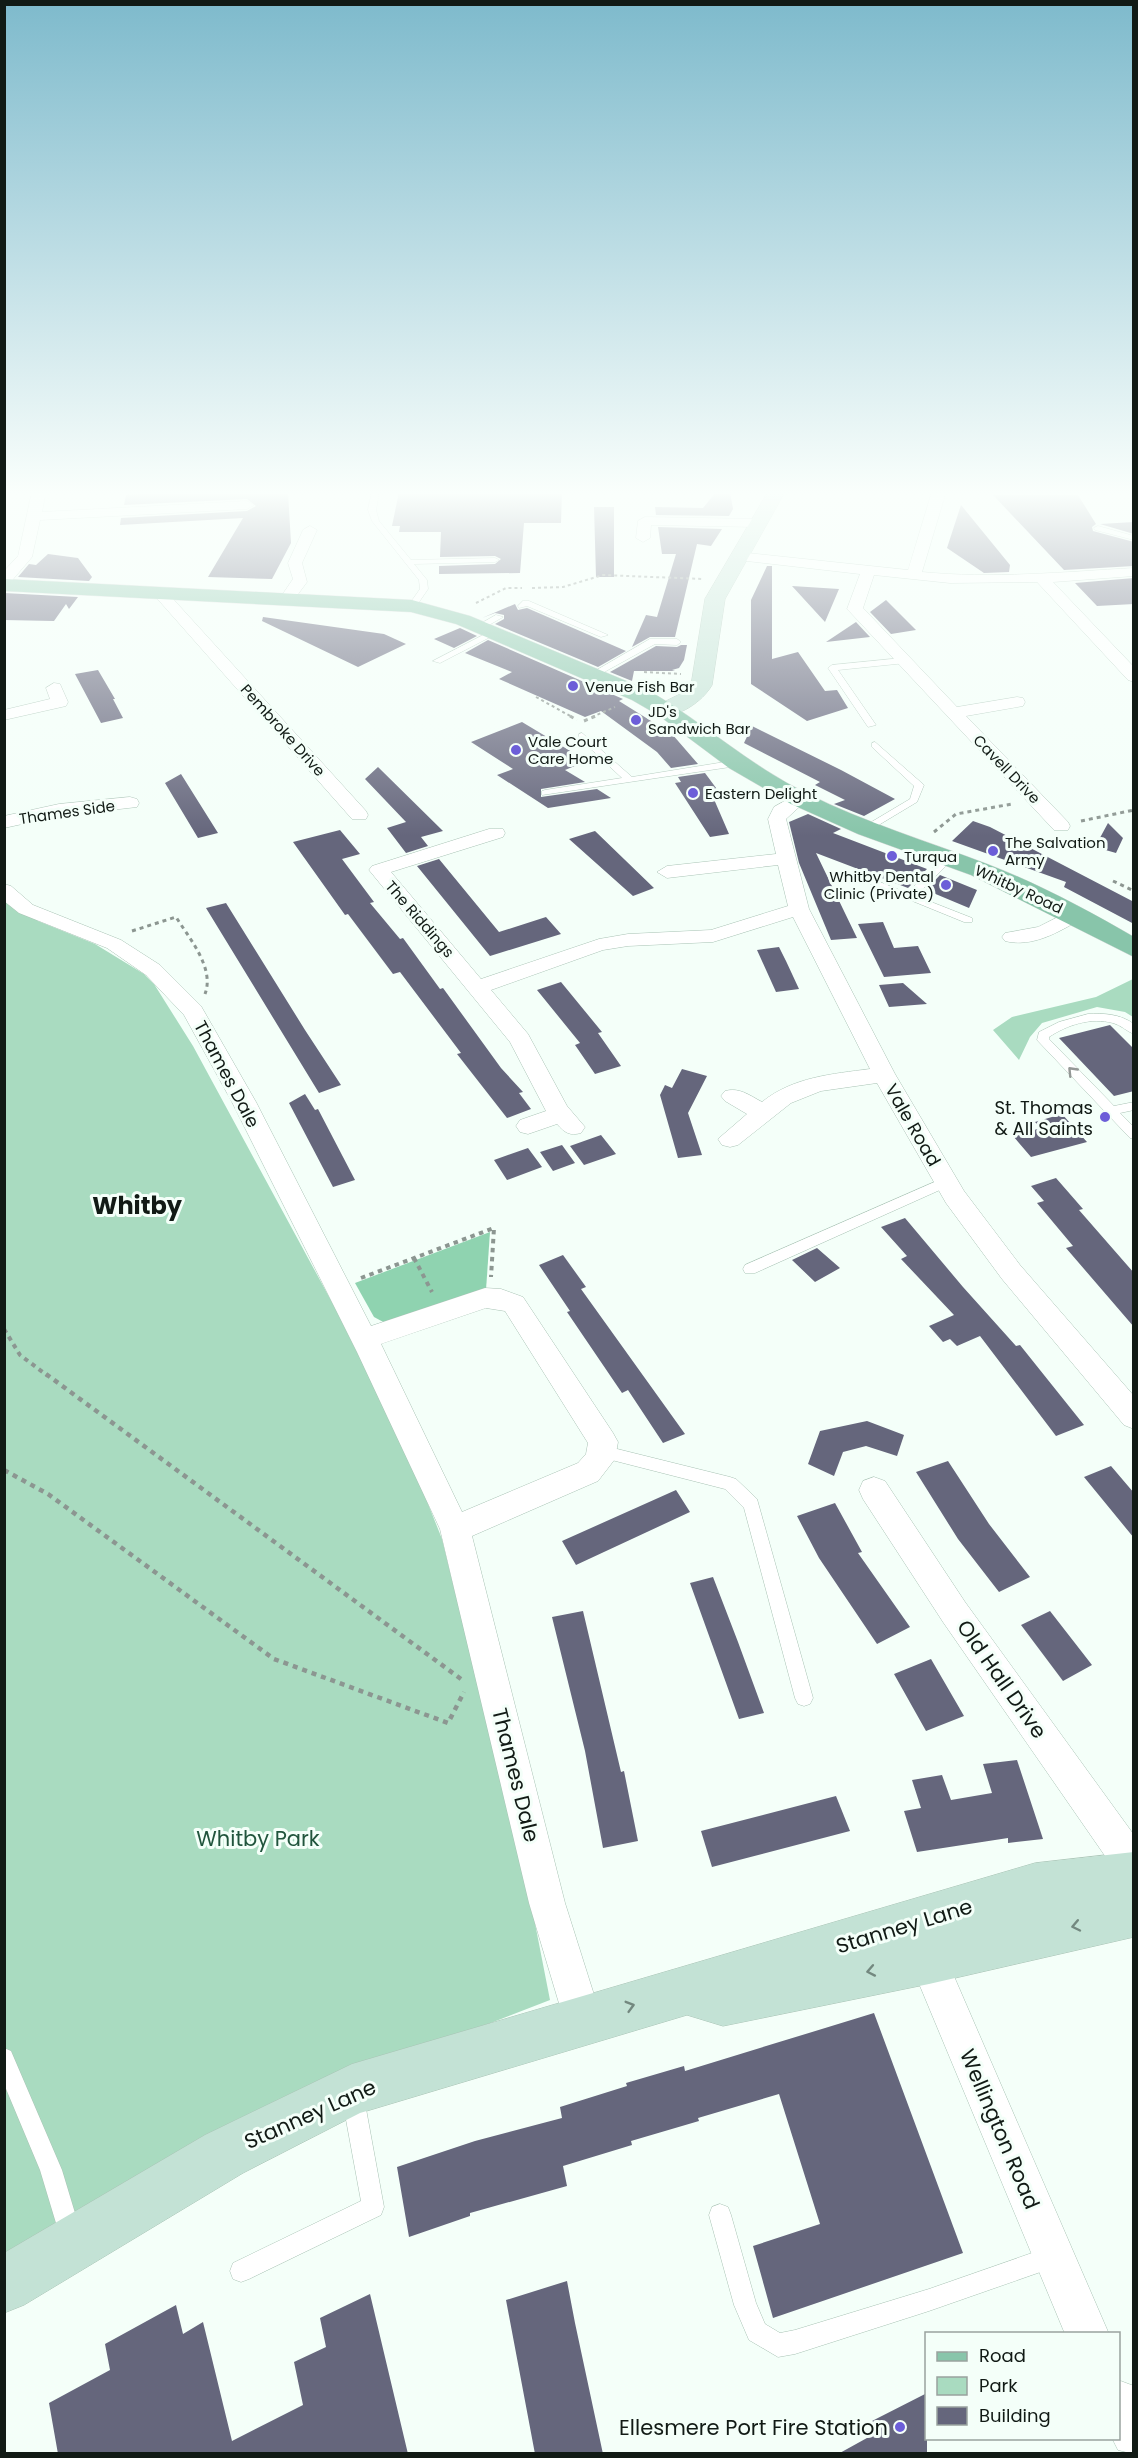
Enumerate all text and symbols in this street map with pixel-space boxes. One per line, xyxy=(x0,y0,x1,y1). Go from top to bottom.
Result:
place label: Venue Fish Bar xyxy=(585,676,695,697)
street label: Pembroke Drive xyxy=(236,679,330,781)
marker: Venue Fish Bar xyxy=(566,679,580,693)
place label: JD's Sandwich Bar xyxy=(648,701,751,739)
marker: JD's Sandwich Bar xyxy=(629,713,643,727)
street label: Cavell Drive xyxy=(969,730,1045,808)
place label: Vale Court Care Home xyxy=(528,731,613,769)
marker: Vale Court Care Home xyxy=(509,743,523,757)
place label: Eastern Delight xyxy=(705,783,817,804)
marker: Eastern Delight xyxy=(686,786,700,800)
street label: Thames Side xyxy=(18,795,116,829)
place label: The Salvation Army xyxy=(1005,832,1106,870)
marker: The Salvation Army xyxy=(986,844,1000,858)
place label: Turqua xyxy=(904,846,957,867)
marker: Turqua xyxy=(885,849,899,863)
street label: Whitby Road xyxy=(972,859,1066,919)
place label: Whitby Dental Clinic (Private) xyxy=(824,866,934,904)
street label: The Riddings xyxy=(381,876,459,962)
marker: Whitby Dental Clinic (Private) xyxy=(939,878,953,892)
street label: Thames Dale xyxy=(188,1016,266,1132)
one-way arrow xyxy=(1068,1067,1079,1077)
street label: Vale Road xyxy=(879,1079,947,1171)
place label: St. Thomas & All Saints xyxy=(994,1095,1093,1141)
marker: St. Thomas & All Saints xyxy=(1098,1110,1112,1124)
district label: Whitby xyxy=(92,1189,183,1222)
street label: Old Hall Drive xyxy=(950,1614,1054,1744)
street label: Thames Dale xyxy=(485,1705,547,1845)
park label: Whitby Park xyxy=(196,1824,320,1853)
street label: Stanney Lane xyxy=(832,1891,976,1961)
one-way arrow xyxy=(1072,1919,1082,1932)
one-way arrow xyxy=(866,1964,876,1977)
one-way arrow xyxy=(624,2001,635,2013)
street label: Wellington Road xyxy=(953,2044,1047,2214)
street label: Stanney Lane xyxy=(240,2072,380,2156)
legend xyxy=(925,2332,1120,2440)
text: Road xyxy=(979,2343,1026,2368)
text: Park xyxy=(979,2373,1018,2398)
text: Building xyxy=(979,2403,1051,2428)
place label: Ellesmere Port Fire Station xyxy=(619,2413,888,2442)
marker: Ellesmere Port Fire Station xyxy=(893,2420,907,2434)

